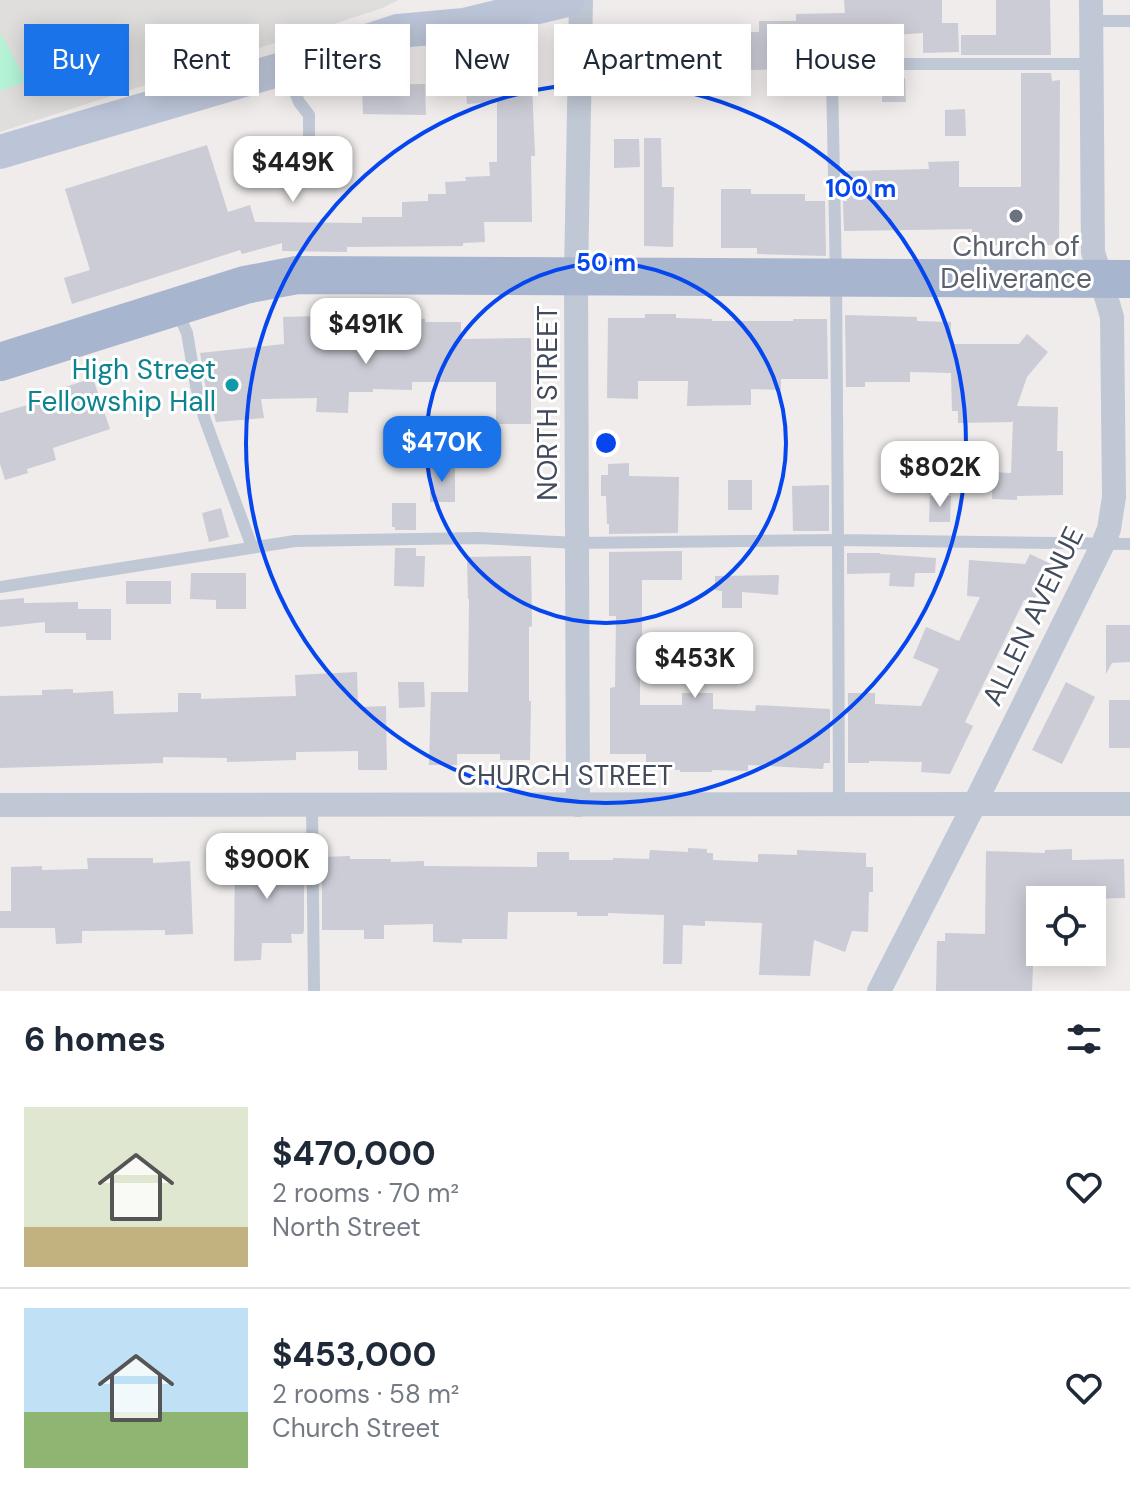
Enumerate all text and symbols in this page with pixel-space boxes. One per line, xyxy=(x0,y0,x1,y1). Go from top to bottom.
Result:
chip: Buy xyxy=(24,24,129,96)
chip: Rent xyxy=(145,24,259,96)
chip: Filters xyxy=(275,24,410,96)
chip: New xyxy=(426,24,538,96)
chip: Apartment xyxy=(554,24,751,96)
chip: House xyxy=(767,24,904,96)
pin: $449K xyxy=(237,136,349,204)
text: $449K xyxy=(252,145,335,179)
text: 100 m xyxy=(826,173,896,204)
marker: Church of Deliverance xyxy=(1007,207,1025,225)
place label: Church of Deliverance xyxy=(940,228,1092,297)
text: 50 m xyxy=(576,247,636,278)
pin: $491K xyxy=(310,298,422,366)
street label: NORTH STREET xyxy=(529,305,566,501)
text: $491K xyxy=(328,307,404,341)
place label: High Street Fellowship Hall xyxy=(27,351,216,420)
marker: High Street Fellowship Hall xyxy=(223,376,241,394)
pin: $470K xyxy=(386,416,498,484)
text: $470K xyxy=(401,425,483,459)
centre of rings xyxy=(592,429,620,457)
pin: $802K xyxy=(884,441,996,509)
text: $802K xyxy=(899,450,981,484)
street label: ALLEN AVENUE xyxy=(974,520,1092,712)
pin: $453K xyxy=(639,632,751,700)
text: $453K xyxy=(654,641,736,675)
street label: CHURCH STREET xyxy=(457,757,673,794)
pin: $900K xyxy=(211,833,323,901)
text: $900K xyxy=(224,842,310,876)
map controls xyxy=(1026,886,1106,966)
button: locate xyxy=(1026,886,1106,966)
text: 6 homes xyxy=(24,1017,166,1062)
icon: filters xyxy=(1062,1017,1106,1061)
text: $470,000 xyxy=(272,1131,436,1176)
icon: home xyxy=(88,1139,184,1235)
icon: heart xyxy=(1062,1165,1106,1209)
text: 2 rooms · 70 m² xyxy=(272,1176,459,1210)
text: North Street xyxy=(272,1210,421,1244)
text: $453,000 xyxy=(272,1332,436,1377)
icon: home xyxy=(88,1340,184,1436)
icon: heart xyxy=(1062,1366,1106,1410)
text: 2 rooms · 58 m² xyxy=(272,1377,459,1411)
text: Church Street xyxy=(272,1411,440,1445)

